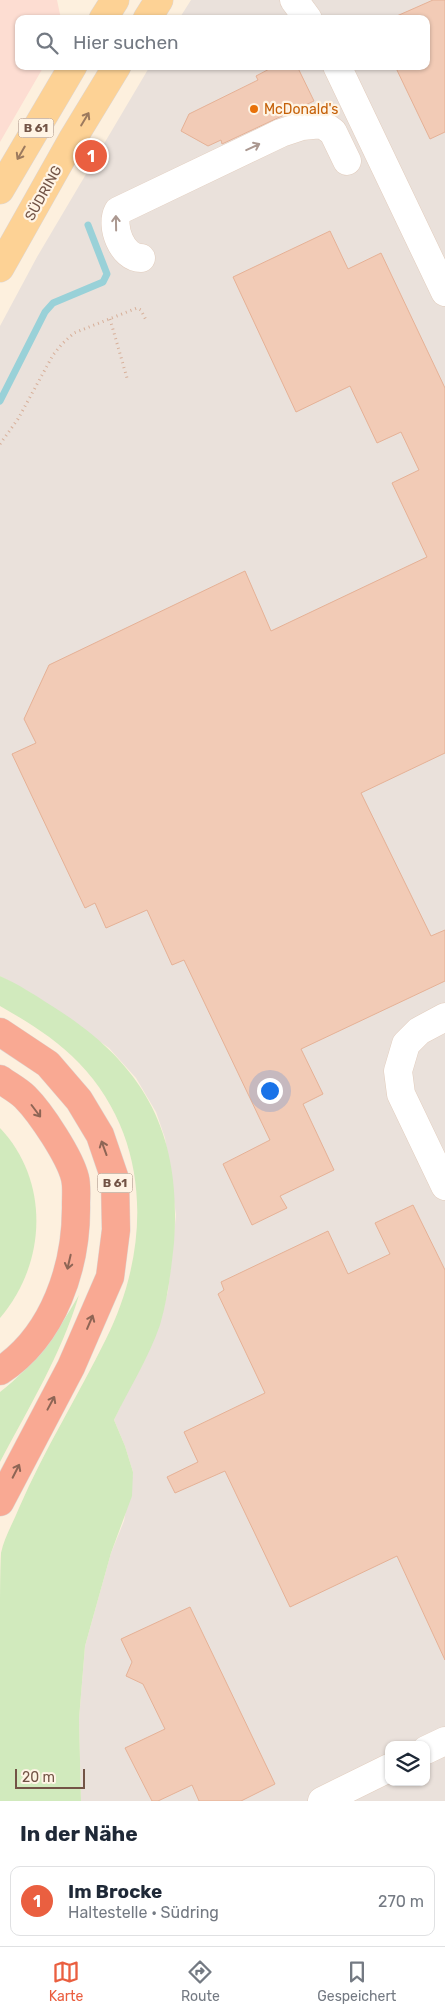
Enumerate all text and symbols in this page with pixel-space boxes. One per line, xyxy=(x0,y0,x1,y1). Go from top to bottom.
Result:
search box xyxy=(15,15,430,70)
icon: search xyxy=(33,29,61,57)
text: Hier suchen xyxy=(73,31,179,54)
place label: McDonald's xyxy=(264,101,338,118)
marker: McDonald's xyxy=(248,103,260,115)
one-way arrow xyxy=(80,113,90,127)
road number: B 61 xyxy=(18,119,54,138)
pin: 1 xyxy=(75,137,107,175)
one-way arrow xyxy=(245,141,260,151)
one-way arrow xyxy=(16,145,26,160)
street label: SÜDRING xyxy=(21,163,66,224)
one-way arrow xyxy=(111,216,121,232)
your location xyxy=(257,1078,283,1104)
one-way arrow xyxy=(30,1105,41,1118)
one-way arrow xyxy=(99,1141,108,1156)
road number: B 61 xyxy=(98,1174,132,1192)
one-way arrow xyxy=(64,1254,74,1270)
one-way arrow xyxy=(86,1315,96,1330)
one-way arrow xyxy=(47,1396,57,1411)
one-way arrow xyxy=(12,1464,21,1479)
map controls xyxy=(385,1741,430,1786)
button: layers xyxy=(385,1741,430,1786)
scale bar xyxy=(15,1766,85,1789)
text: 20 m xyxy=(22,1769,55,1786)
text: In der Nähe xyxy=(20,1821,138,1846)
text: Im Brocke xyxy=(68,1880,162,1903)
text: 1 xyxy=(33,1892,41,1911)
text: 270 m xyxy=(378,1892,424,1911)
text: Haltestelle · Südring xyxy=(68,1903,219,1922)
tab: Karte xyxy=(49,1958,83,2005)
tab: Route xyxy=(181,1958,220,2005)
tab: Gespeichert xyxy=(317,1958,396,2005)

